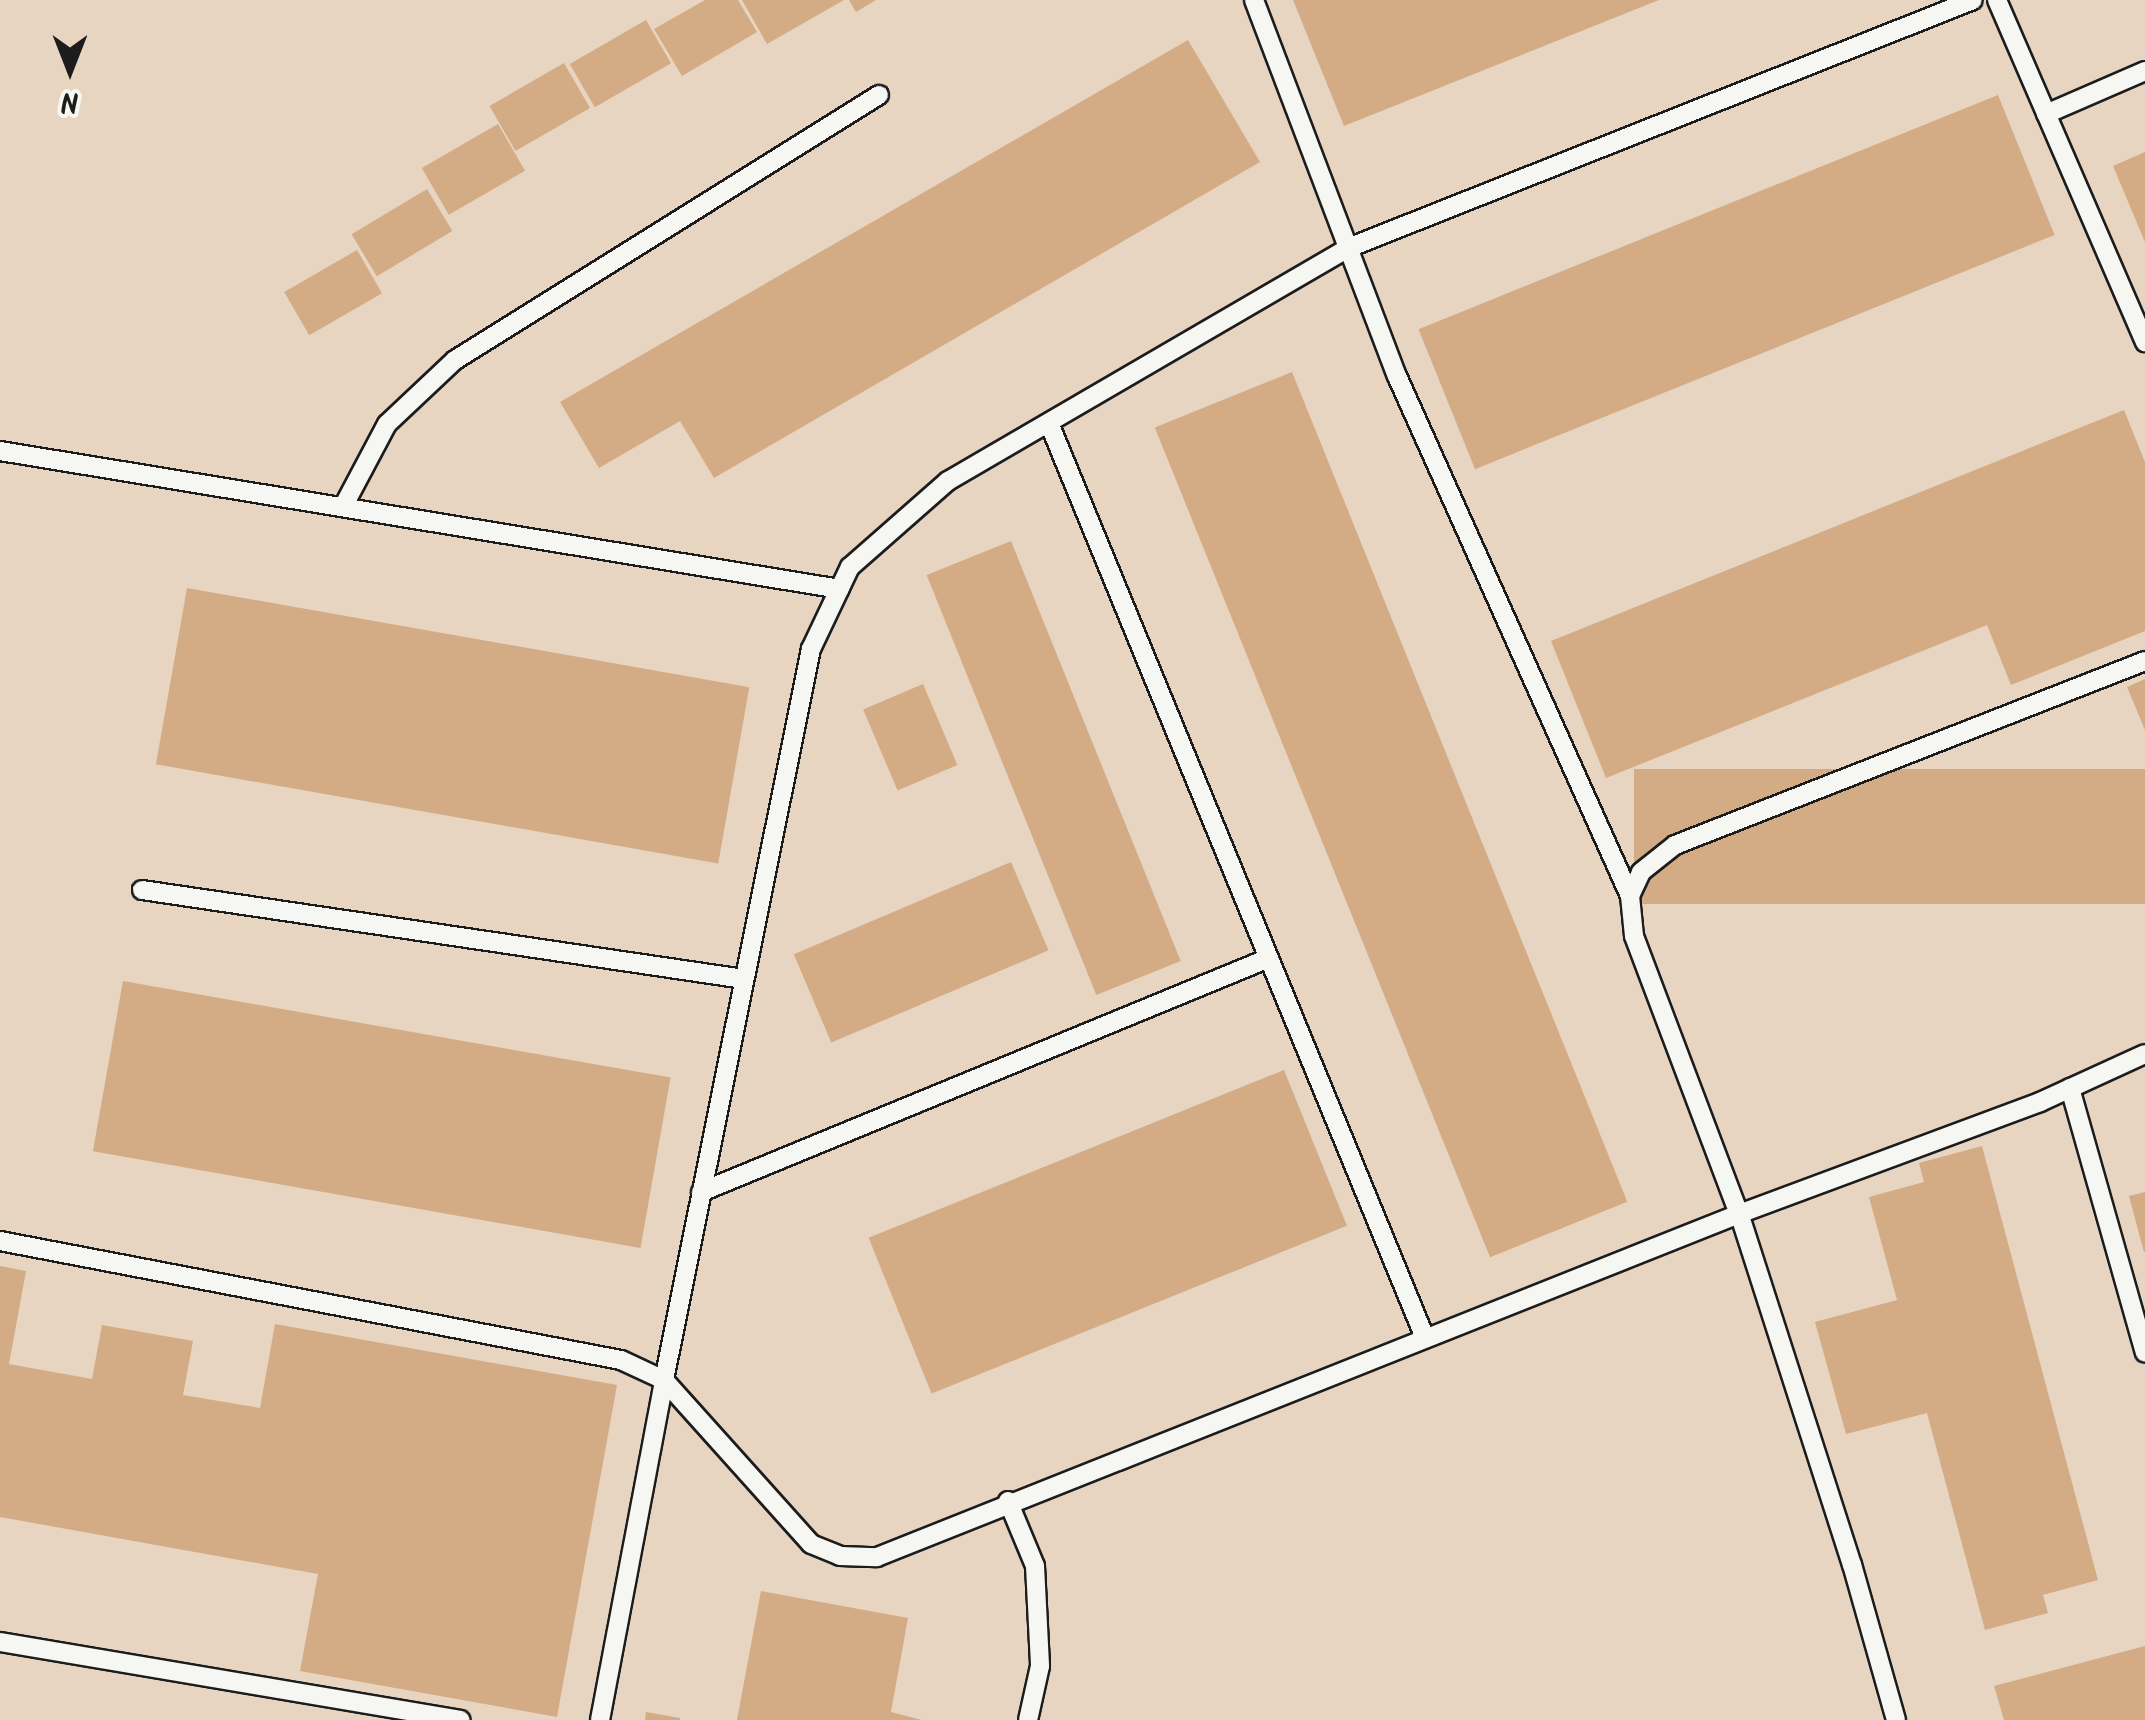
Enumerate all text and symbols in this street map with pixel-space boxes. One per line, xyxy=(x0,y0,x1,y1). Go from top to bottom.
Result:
north arrow xyxy=(20,20,120,120)
text: N xyxy=(61,78,79,123)

